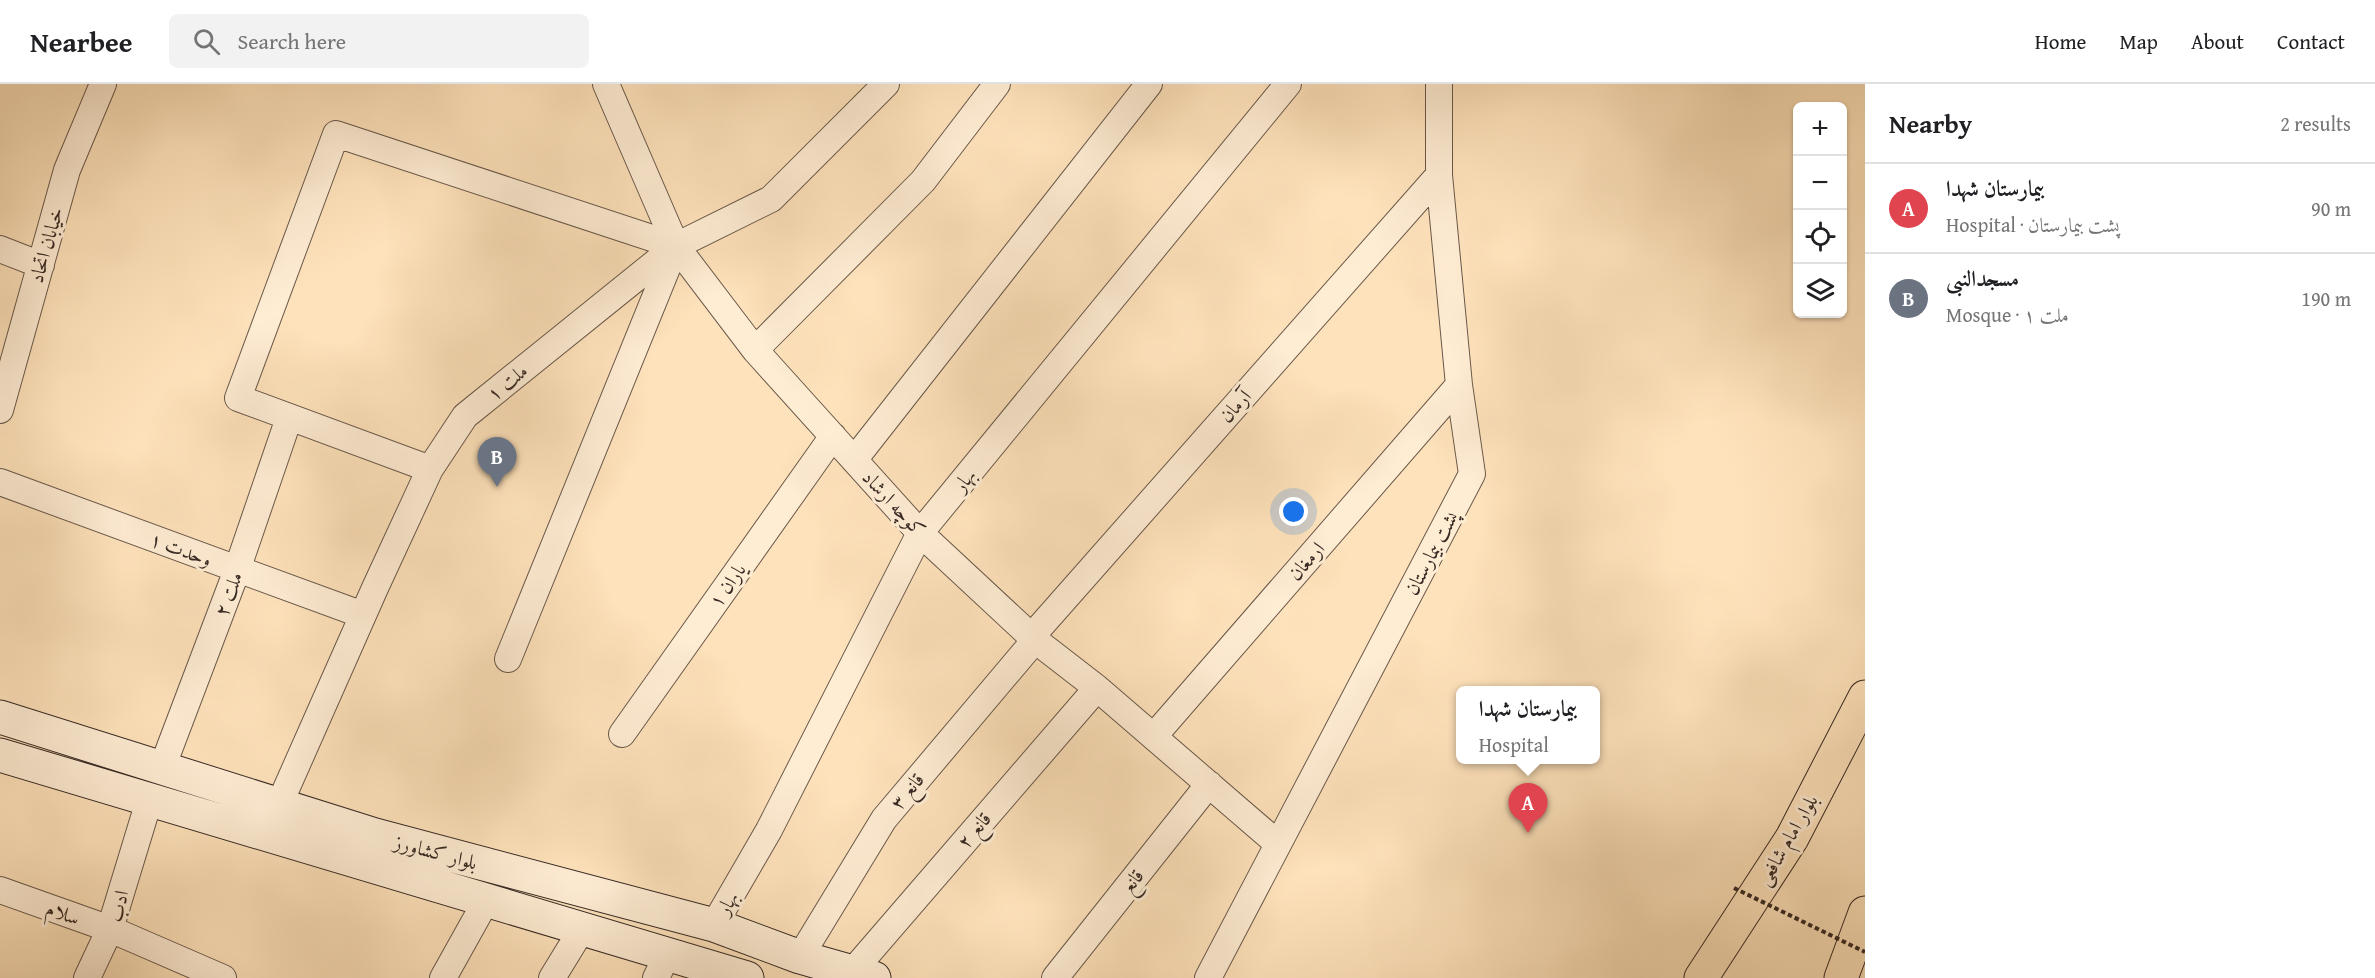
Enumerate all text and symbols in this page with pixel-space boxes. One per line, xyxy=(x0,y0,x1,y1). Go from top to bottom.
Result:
search box xyxy=(169,14,589,68)
text: Nearbee xyxy=(30,21,133,62)
icon: search xyxy=(190,25,223,58)
text: Search here xyxy=(238,25,346,57)
text: Home xyxy=(2035,26,2086,57)
text: Map xyxy=(2119,26,2158,57)
text: About xyxy=(2191,26,2244,57)
text: Contact xyxy=(2277,26,2345,57)
map controls xyxy=(1793,102,1847,318)
button: + xyxy=(1793,102,1847,156)
text: Nearby xyxy=(1889,104,1972,143)
text: 2 results xyxy=(2280,109,2351,138)
button: − xyxy=(1793,156,1847,210)
text: بیمارستان شهدا xyxy=(1946,172,2044,204)
text: A xyxy=(1902,194,1915,223)
text: 90 m xyxy=(2311,194,2351,223)
street label: خیابان اتحاد xyxy=(21,204,70,286)
button: locate xyxy=(1793,210,1847,264)
text: Hospital · پشت بیمارستان xyxy=(1946,210,2120,239)
text: مسجدالنبی xyxy=(1946,262,2019,294)
button: layers xyxy=(1793,264,1847,318)
text: B xyxy=(1902,284,1915,313)
text: 190 m xyxy=(2301,284,2351,313)
text: Mosque · ملت ۱ xyxy=(1946,300,2069,329)
street label: ملت ۱ xyxy=(480,356,533,407)
street label: آرمان xyxy=(1212,381,1259,429)
pin: B xyxy=(478,438,516,487)
street label: بهار xyxy=(944,462,982,499)
street label: کوچه ارشاد xyxy=(856,463,933,542)
your location xyxy=(1279,497,1308,526)
street label: پشت بیمارستان xyxy=(1396,504,1466,600)
street label: وحدت ۱ xyxy=(146,524,216,573)
street label: ارمغان xyxy=(1280,535,1331,587)
street label: یاران ۱ xyxy=(701,556,753,613)
street label: ملت ۲ xyxy=(206,567,249,620)
popup xyxy=(1456,686,1600,764)
text: بیمارستان شهدا xyxy=(1479,692,1577,724)
text: Hospital xyxy=(1479,730,1549,759)
street label: قانع ۳ xyxy=(883,766,934,818)
pin: A xyxy=(1508,784,1547,833)
street label: بلوار امام شافعی xyxy=(1749,789,1828,893)
street label: قانع ۲ xyxy=(949,805,1001,857)
street label: بلوار کشاورز xyxy=(389,826,481,877)
street label: قانع xyxy=(1113,862,1154,902)
street label: بهار xyxy=(707,885,745,922)
street label: ادب xyxy=(100,887,135,925)
street label: سلام xyxy=(41,893,84,936)

